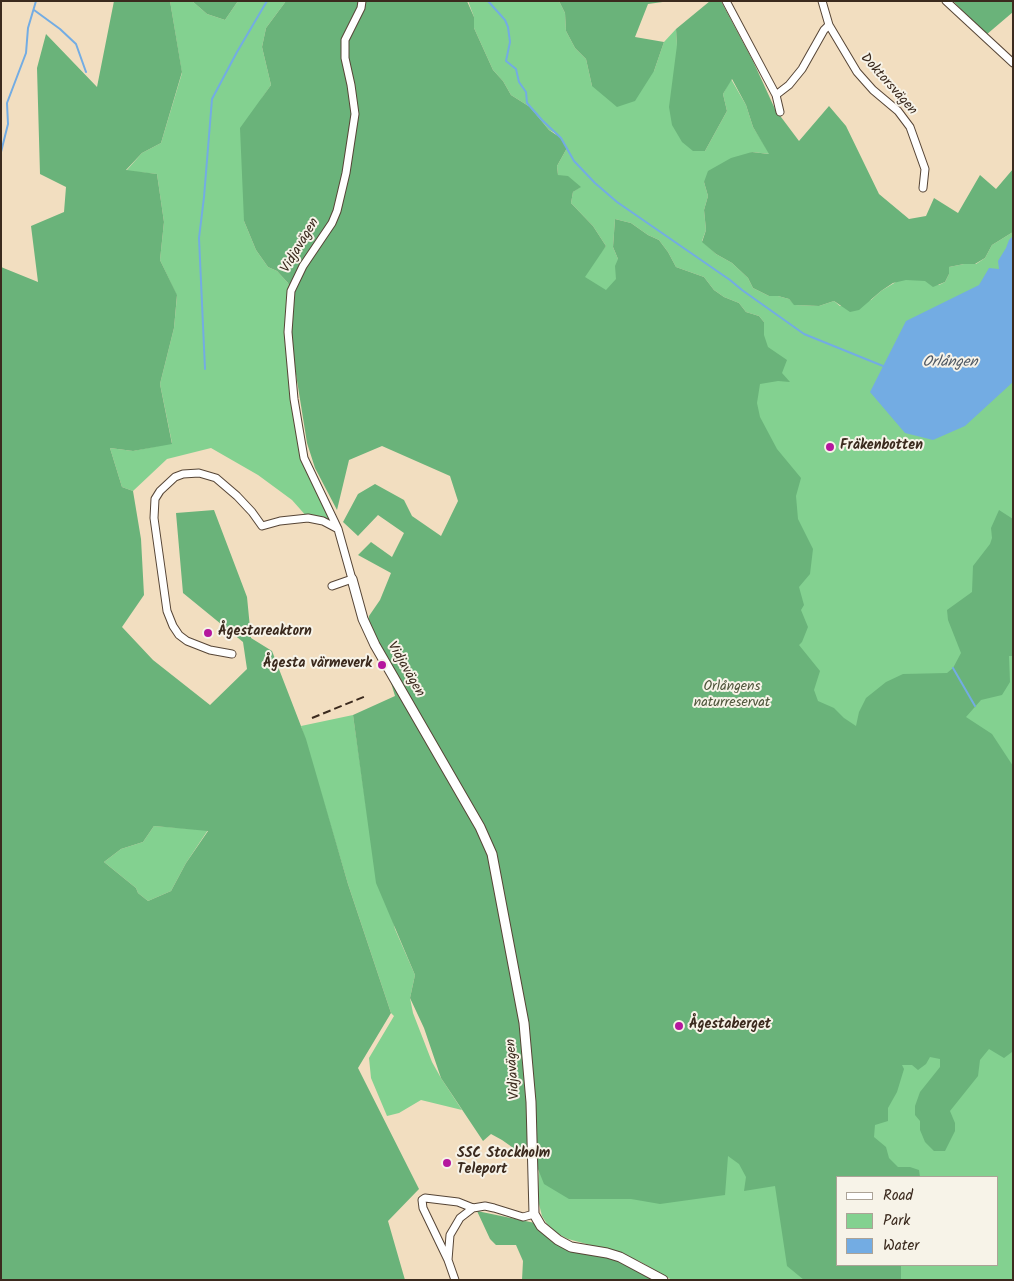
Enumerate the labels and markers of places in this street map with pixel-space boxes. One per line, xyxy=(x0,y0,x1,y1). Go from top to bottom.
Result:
place label: Fräkenbotten xyxy=(840,439,923,455)
marker: Fräkenbotten xyxy=(824,441,836,453)
place label: Ågestareaktorn xyxy=(218,625,312,641)
marker: Ågestareaktorn xyxy=(202,627,214,639)
place label: Ågesta värmeverk xyxy=(263,657,372,673)
marker: Ågesta värmeverk xyxy=(376,659,388,671)
place label: Ågestaberget xyxy=(689,1018,771,1034)
marker: Ågestaberget xyxy=(673,1020,685,1032)
place label: SSC Stockholm Teleport xyxy=(457,1147,550,1180)
marker: SSC Stockholm Teleport xyxy=(441,1157,453,1169)

